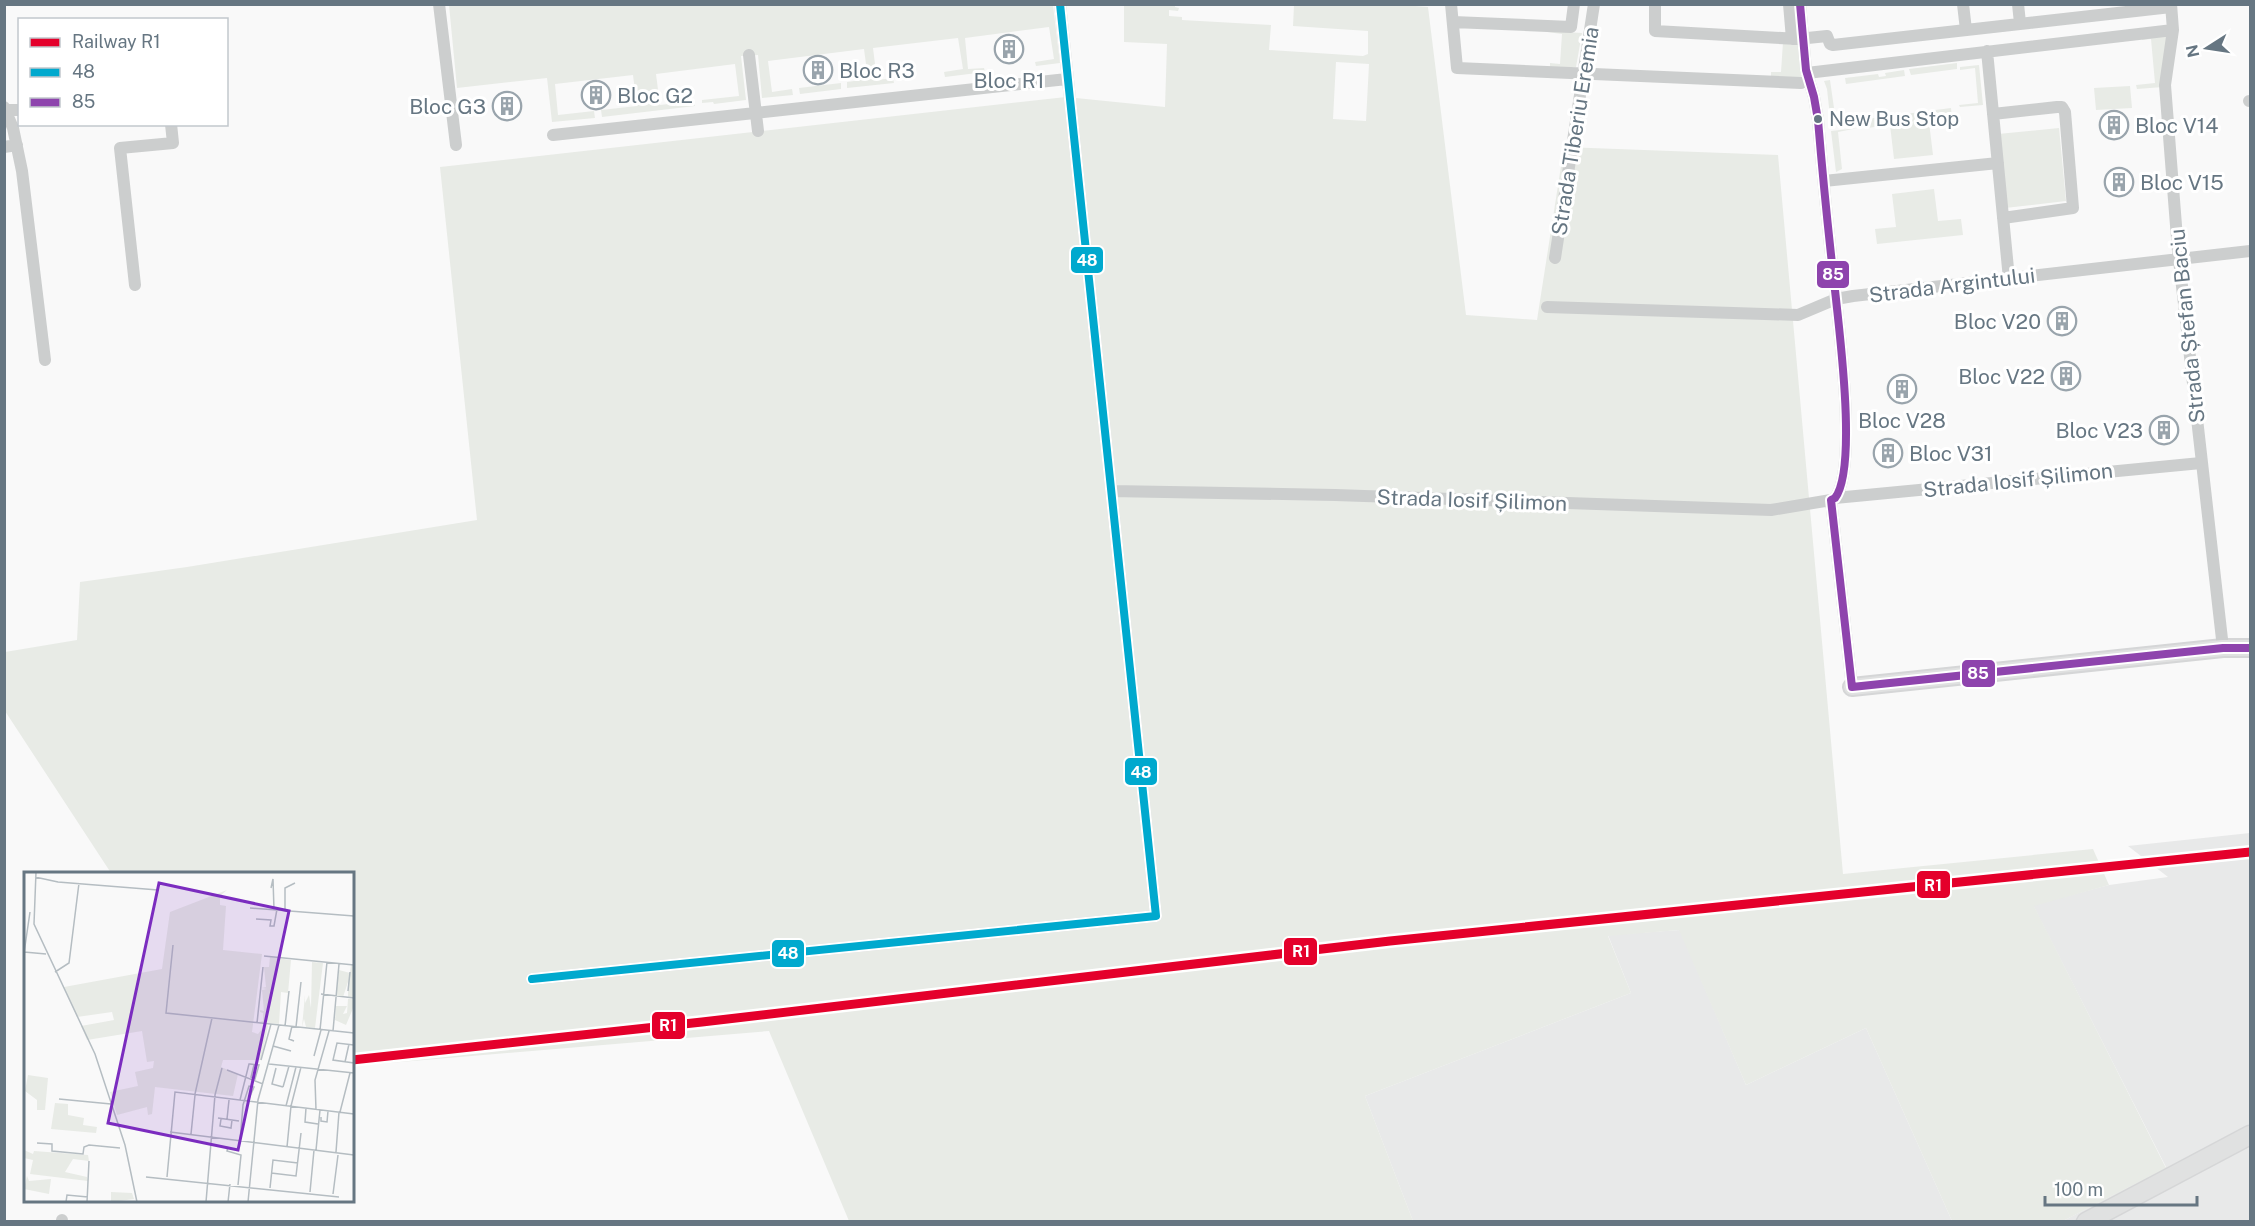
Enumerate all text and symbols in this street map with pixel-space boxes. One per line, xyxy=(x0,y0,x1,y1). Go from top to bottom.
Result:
legend xyxy=(18,18,228,126)
north arrow xyxy=(2177,18,2237,78)
street label: Strada Tiberiu Eremia xyxy=(1546,25,1604,237)
text: Railway R1 xyxy=(72,31,161,52)
building icon: Bloc R1 xyxy=(993,33,1025,65)
text: N xyxy=(2182,43,2203,59)
building icon: Bloc R3 xyxy=(802,54,834,86)
place label: Bloc R3 xyxy=(839,58,915,83)
text: 48 xyxy=(72,61,95,82)
place label: Bloc R1 xyxy=(974,68,1044,93)
building icon: Bloc G2 xyxy=(580,79,612,111)
place label: Bloc G2 xyxy=(617,83,693,108)
building icon: Bloc G3 xyxy=(491,90,523,122)
text: 85 xyxy=(72,91,95,112)
place label: Bloc G3 xyxy=(409,94,486,119)
place label: New Bus Stop xyxy=(1829,107,1959,131)
building icon: Bloc V14 xyxy=(2098,109,2130,141)
marker: New Bus Stop xyxy=(1812,113,1824,125)
place label: Bloc V14 xyxy=(2135,113,2219,138)
building icon: Bloc V15 xyxy=(2103,166,2135,198)
place label: Bloc V15 xyxy=(2140,170,2224,195)
street label: Strada Ștefan Baciu xyxy=(2164,228,2210,424)
line badge: 48 xyxy=(1070,246,1104,274)
text: 48 xyxy=(1076,251,1098,270)
line badge: 85 xyxy=(1816,260,1850,289)
street label: Strada Argintului xyxy=(1867,262,2037,308)
text: 85 xyxy=(1822,265,1844,284)
building icon: Bloc V20 xyxy=(2046,305,2078,337)
place label: Bloc V20 xyxy=(1954,309,2041,334)
building icon: Bloc V22 xyxy=(2050,360,2082,392)
place label: Bloc V22 xyxy=(1958,364,2045,389)
building icon: Bloc V28 xyxy=(1886,373,1918,405)
place label: Bloc V28 xyxy=(1858,408,1946,433)
building icon: Bloc V23 xyxy=(2148,414,2180,446)
place label: Bloc V23 xyxy=(2055,418,2143,443)
building icon: Bloc V31 xyxy=(1872,437,1904,469)
place label: Bloc V31 xyxy=(1909,441,1993,466)
street label: Strada Iosif Șilimon xyxy=(1922,458,2114,502)
street label: Strada Iosif Șilimon xyxy=(1376,484,1568,516)
line badge: 85 xyxy=(1961,659,1996,688)
text: 85 xyxy=(1967,664,1989,683)
line badge: 48 xyxy=(1124,757,1158,786)
text: 48 xyxy=(1130,763,1152,782)
line badge: R1 xyxy=(1916,870,1951,899)
inset map xyxy=(24,872,354,1202)
text: R1 xyxy=(1924,876,1942,895)
line badge: R1 xyxy=(1283,937,1318,966)
line badge: 48 xyxy=(771,939,805,968)
text: R1 xyxy=(1292,942,1310,961)
text: 48 xyxy=(777,944,799,963)
line badge: R1 xyxy=(651,1011,686,1040)
text: R1 xyxy=(659,1016,677,1035)
scale bar xyxy=(2045,1169,2196,1207)
text: 100 m xyxy=(2054,1179,2103,1200)

